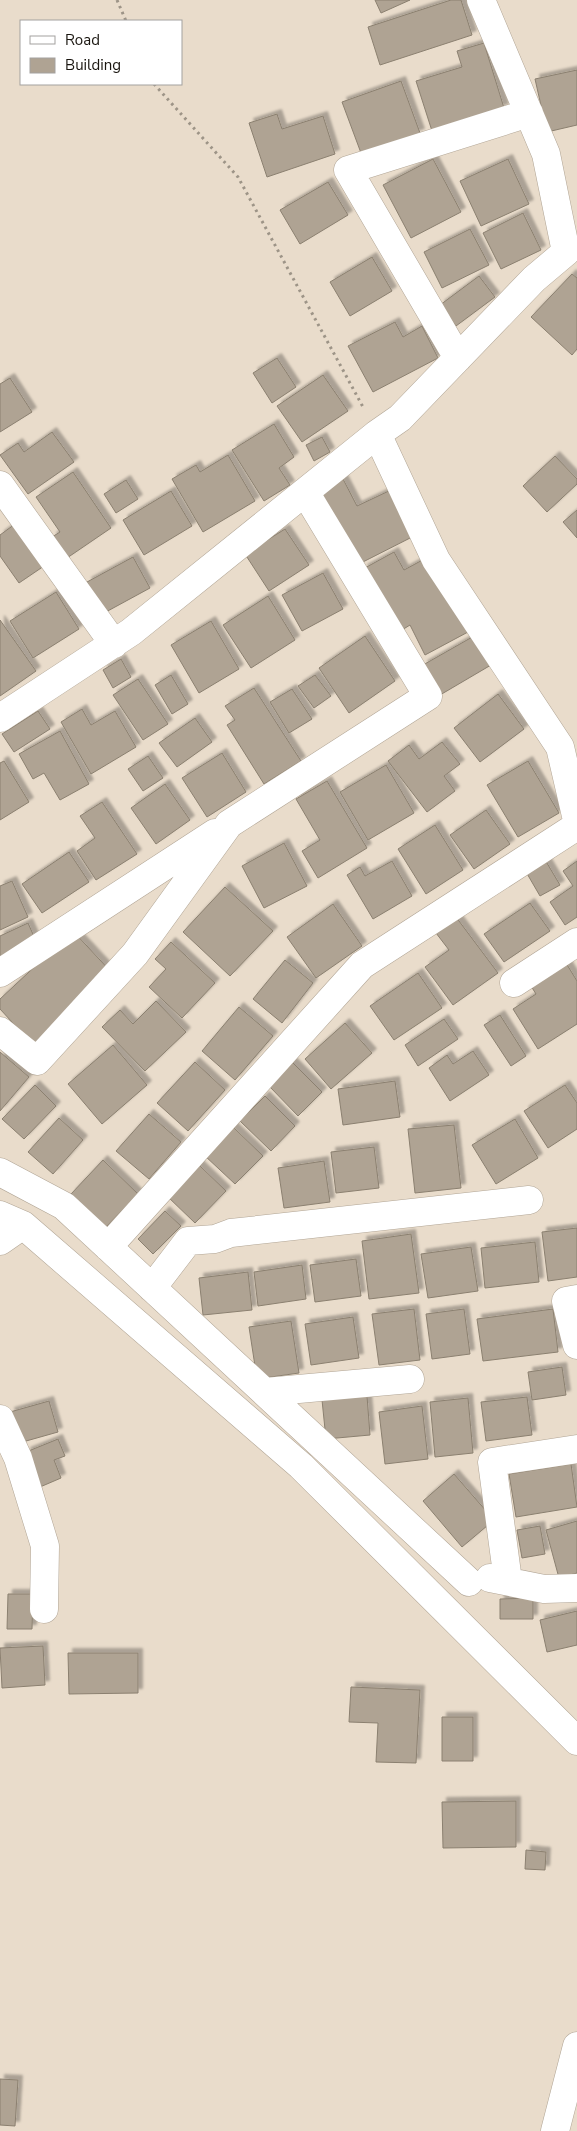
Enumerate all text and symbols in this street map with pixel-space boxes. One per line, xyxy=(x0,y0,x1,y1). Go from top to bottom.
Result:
legend xyxy=(20,20,182,85)
text: Road xyxy=(65,30,100,50)
text: Building xyxy=(65,55,121,75)

